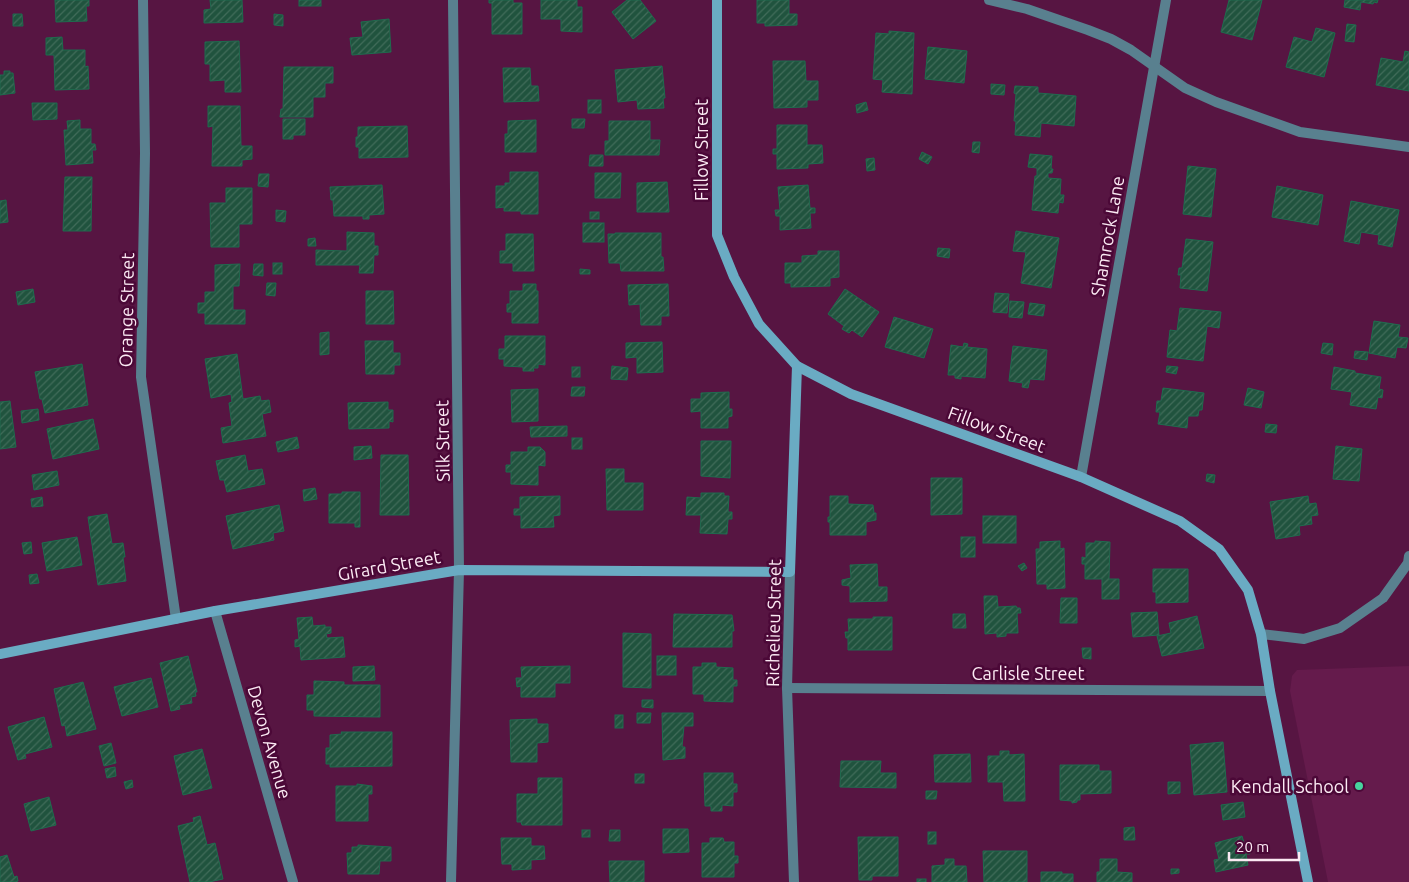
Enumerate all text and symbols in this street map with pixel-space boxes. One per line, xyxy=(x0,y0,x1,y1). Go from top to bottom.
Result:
street label: Fillow Street xyxy=(691,99,711,201)
street label: Shamrock Lane xyxy=(1087,174,1127,298)
street label: Orange Street xyxy=(115,252,137,368)
street label: Silk Street xyxy=(431,400,453,482)
street label: Fillow Street xyxy=(946,402,1048,456)
street label: Girard Street xyxy=(336,546,442,584)
street label: Richelieu Street xyxy=(762,559,784,687)
street label: Carlisle Street xyxy=(971,663,1085,683)
street label: Devon Avenue xyxy=(244,683,296,801)
place label: Kendall School xyxy=(1231,776,1349,796)
marker: Kendall School xyxy=(1353,780,1365,792)
scale bar xyxy=(1229,830,1299,862)
text: 20 m xyxy=(1236,838,1269,855)

